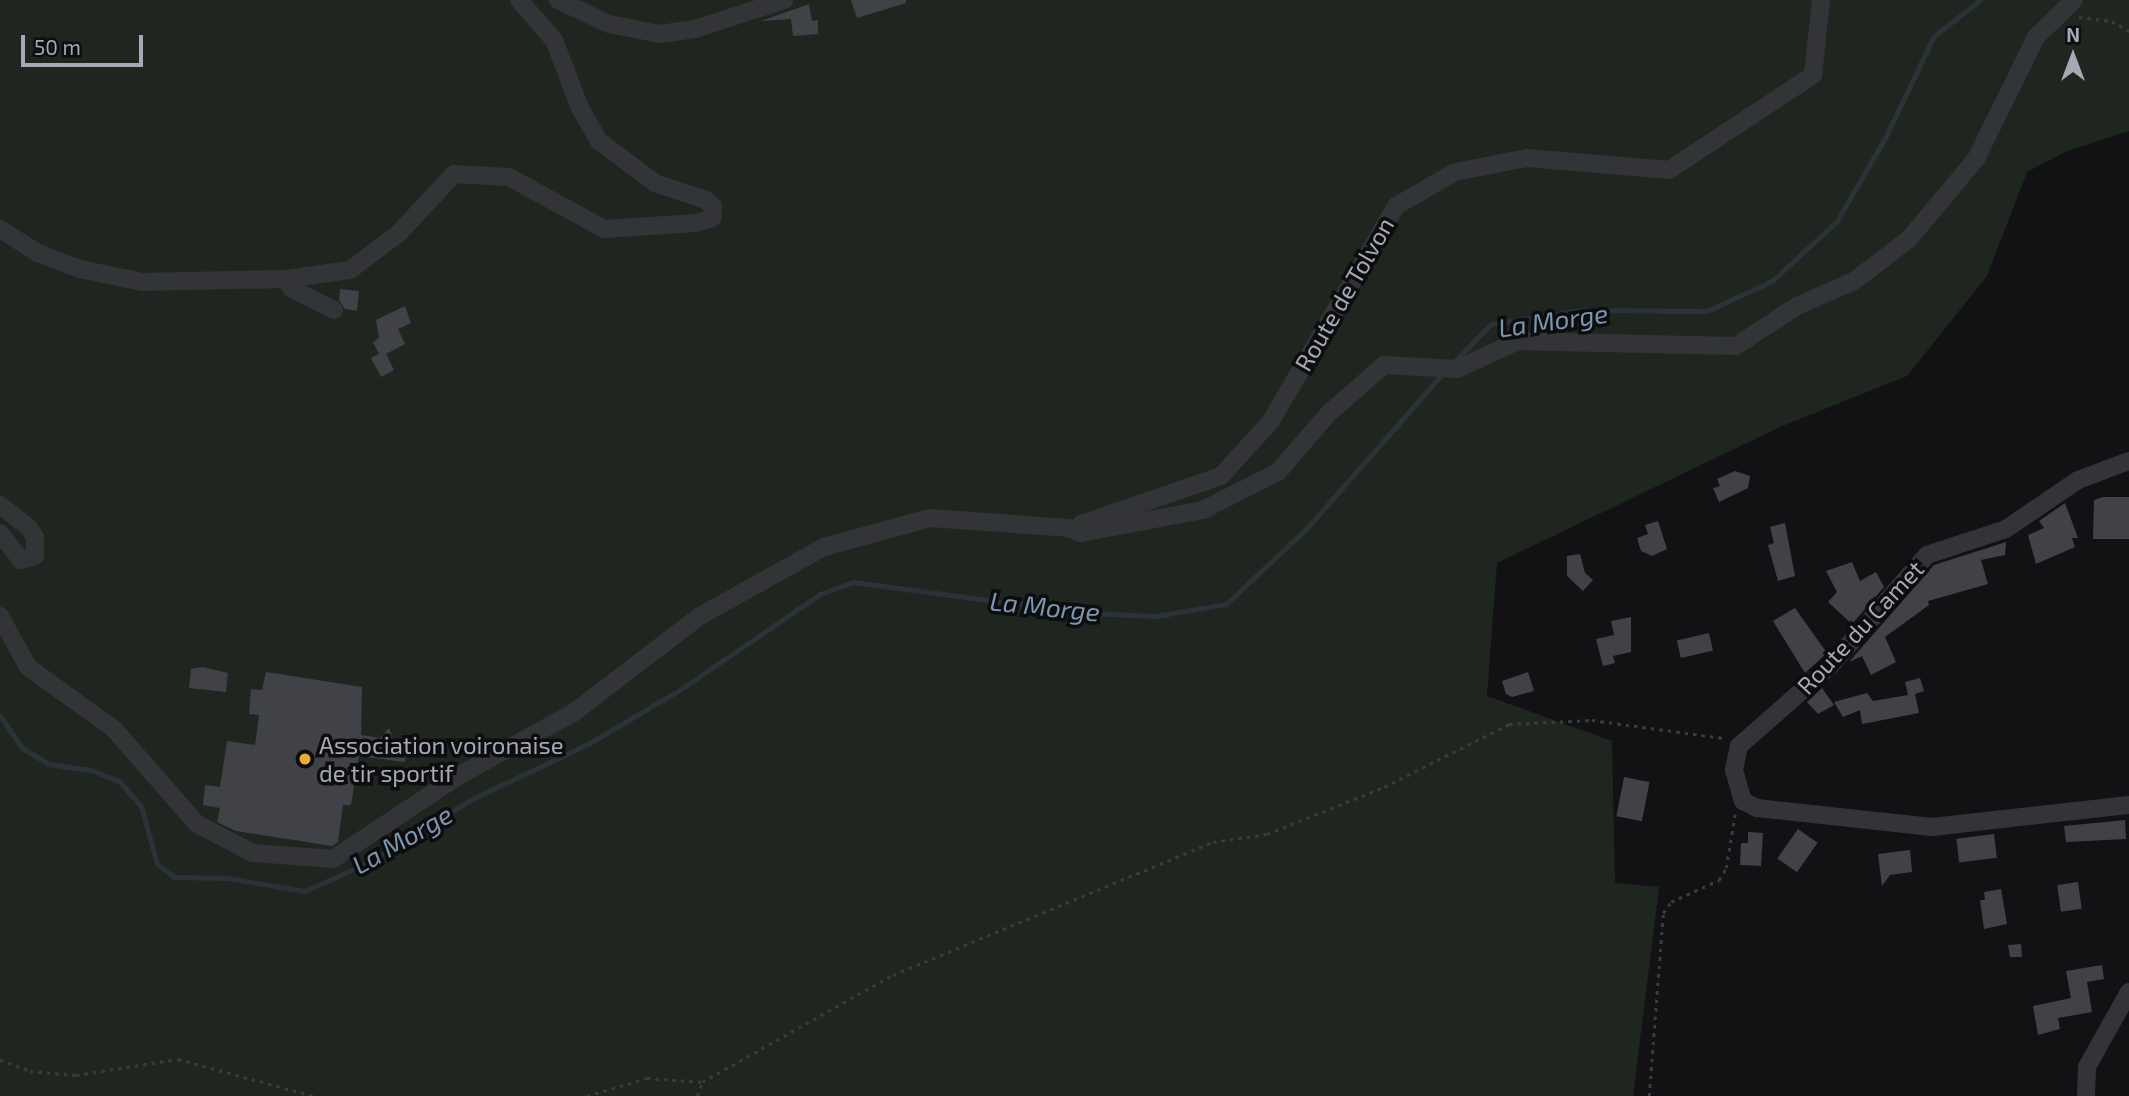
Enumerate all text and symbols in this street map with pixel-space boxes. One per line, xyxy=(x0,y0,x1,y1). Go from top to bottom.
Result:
scale bar xyxy=(24,21,147,65)
north arrow xyxy=(2038,21,2108,91)
text: N xyxy=(2066,23,2080,46)
text: 50 m xyxy=(34,34,81,59)
street label: Route de Tolvon xyxy=(1288,212,1400,376)
water label: La Morge xyxy=(1496,297,1610,343)
street label: Route du Camet xyxy=(1791,554,1929,700)
water label: La Morge xyxy=(989,585,1101,627)
place label: Association voironaise de tir sportif xyxy=(319,731,564,787)
marker: Association voironaise de tir sportif xyxy=(297,751,313,767)
water label: La Morge xyxy=(346,798,458,880)

